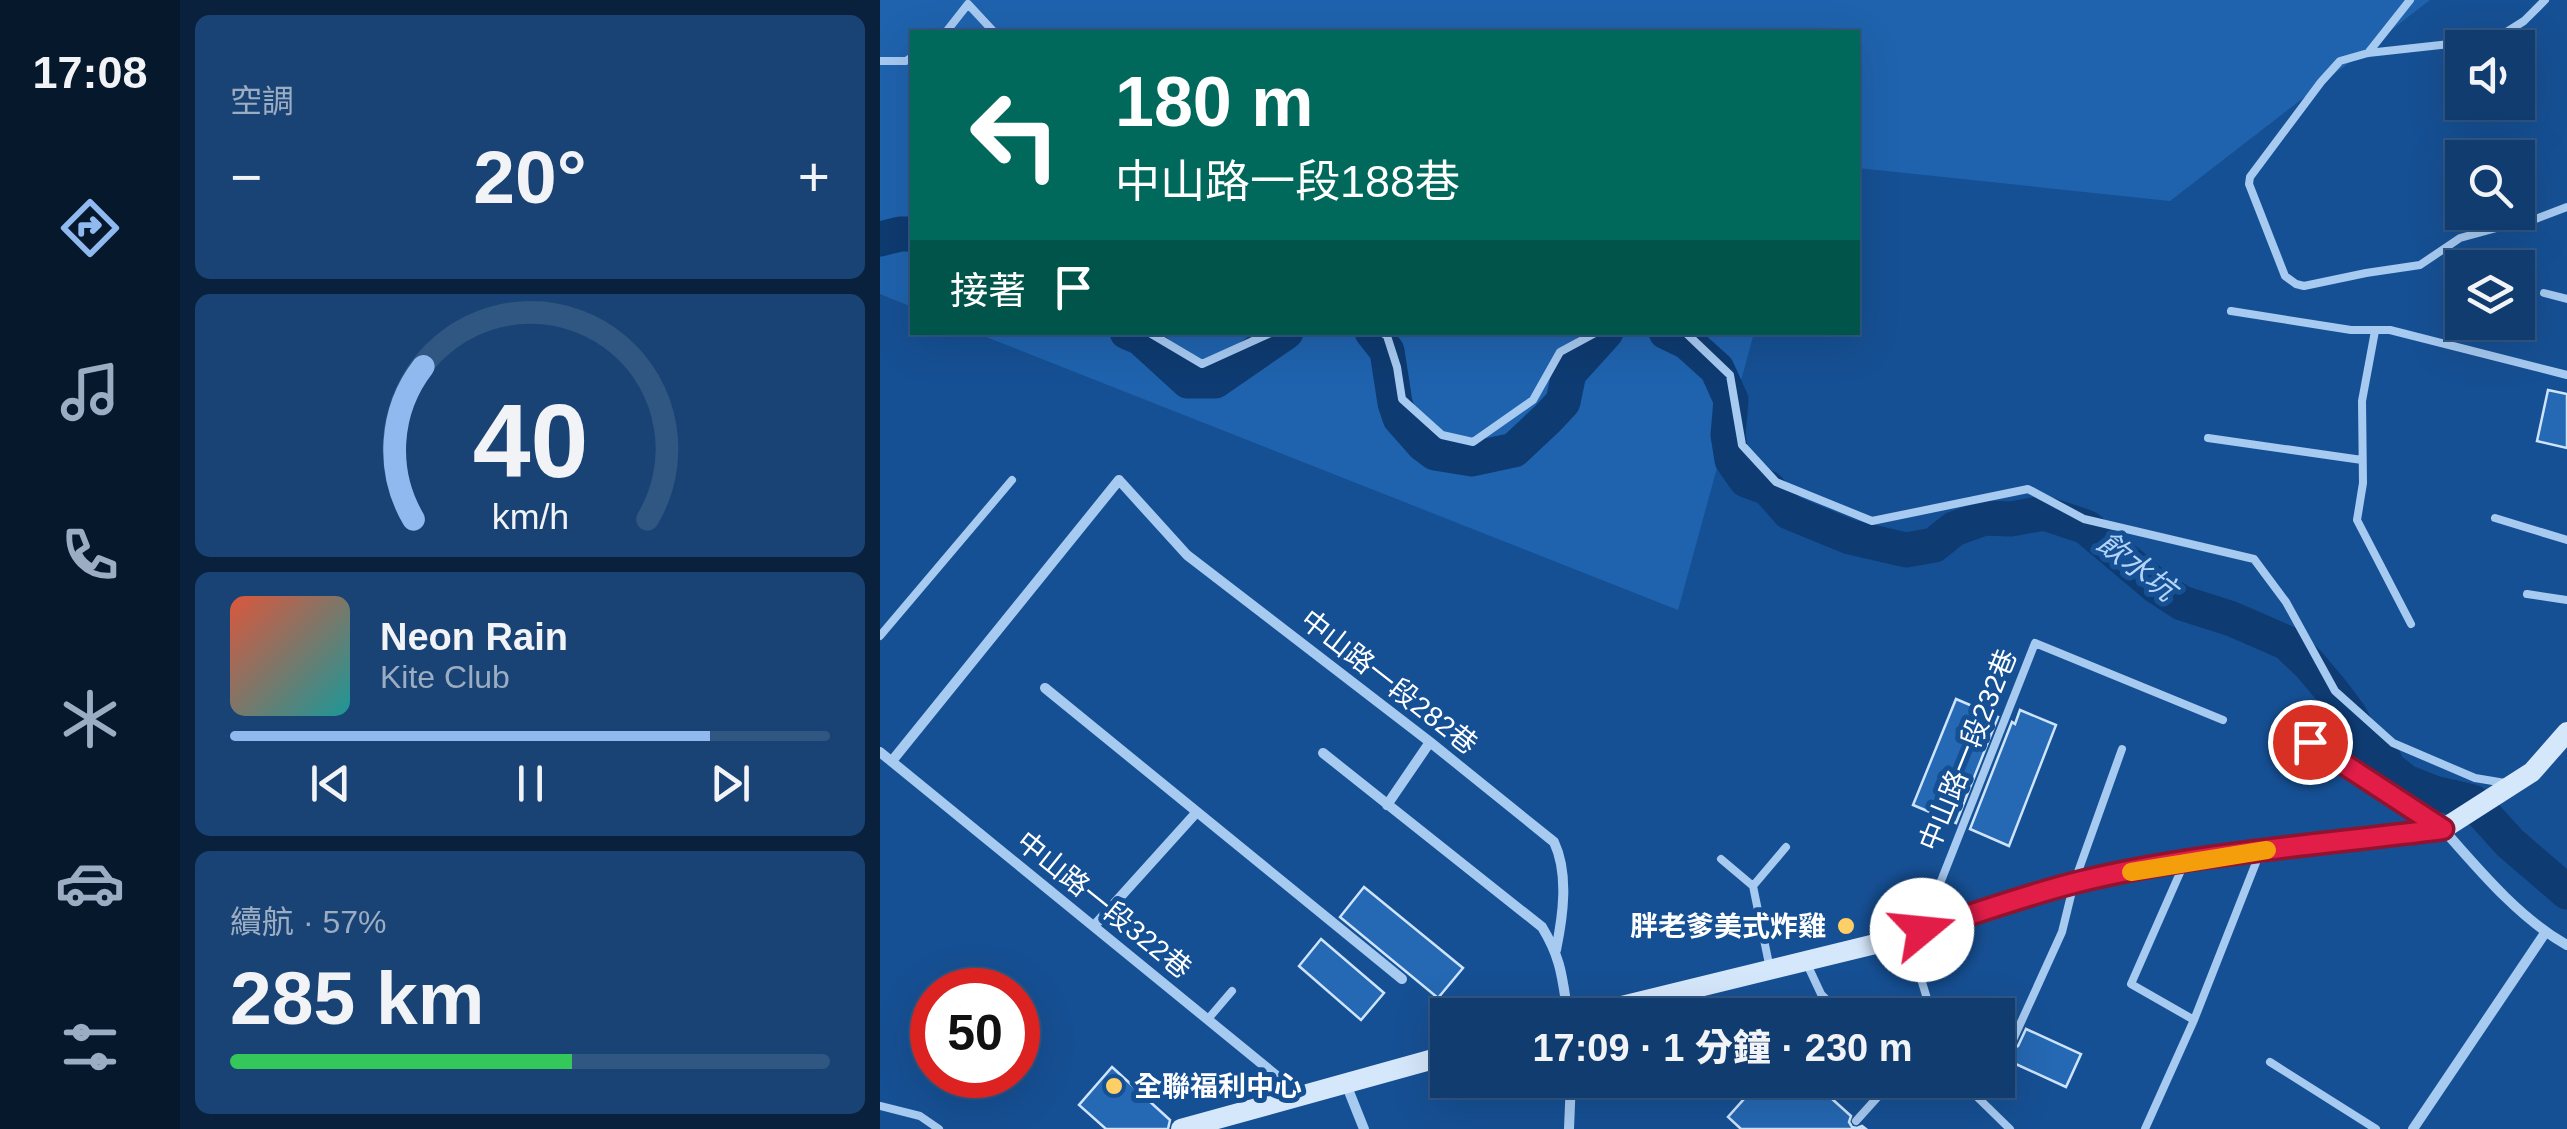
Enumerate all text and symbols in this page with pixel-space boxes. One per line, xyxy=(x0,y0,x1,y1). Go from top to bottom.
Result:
map controls xyxy=(2445,30,2535,340)
button: sound xyxy=(2445,30,2535,120)
text: 17:08 xyxy=(32,47,148,98)
text: 180 m xyxy=(1115,63,1313,141)
icon: left xyxy=(950,70,1080,200)
text: 空調 xyxy=(230,83,294,119)
text: 20° xyxy=(473,135,587,219)
button: search xyxy=(2445,140,2535,230)
text: − xyxy=(230,146,262,208)
text: + xyxy=(798,146,830,208)
text: 中山路一段188巷 xyxy=(1115,156,1460,207)
icon: directions xyxy=(55,193,125,263)
button: layers xyxy=(2445,250,2535,340)
icon: arrive xyxy=(1046,260,1101,315)
text: 接著 xyxy=(950,270,1026,312)
icon: music xyxy=(55,357,125,427)
text: 40 xyxy=(472,383,588,499)
text: km/h xyxy=(491,497,569,537)
icon: phone xyxy=(55,520,125,590)
water label: 飲水坑 xyxy=(2091,525,2186,609)
street label: 中山路一段282巷 xyxy=(1295,604,1483,760)
text: Neon Rain xyxy=(380,616,568,658)
street label: 中山路一段232巷 xyxy=(1913,645,2023,855)
text: Kite Club xyxy=(380,659,510,695)
icon: climate xyxy=(55,684,125,754)
pin xyxy=(2268,700,2353,785)
icon: arrive xyxy=(2283,715,2338,770)
icon: previous xyxy=(303,756,358,811)
icon: pause xyxy=(503,756,558,811)
icon: next xyxy=(703,756,758,811)
street label: 中山路一段322巷 xyxy=(1011,825,1197,985)
icon: car xyxy=(55,848,125,918)
position arrow xyxy=(1870,878,1974,982)
text: 續航 · 57% xyxy=(230,904,387,940)
place label: 胖老爹美式炸雞 xyxy=(1630,911,1826,942)
marker: 胖老爹美式炸雞 xyxy=(1835,915,1857,937)
text: 285 km xyxy=(230,956,484,1040)
speed limit sign: 50 xyxy=(910,968,1040,1098)
icon: filters xyxy=(55,1012,125,1082)
text: 17:09 · 1 分鐘 · 230 m xyxy=(1532,1027,1913,1069)
place label: 全聯福利中心 xyxy=(1134,1071,1302,1102)
marker: 全聯福利中心 xyxy=(1103,1075,1125,1097)

